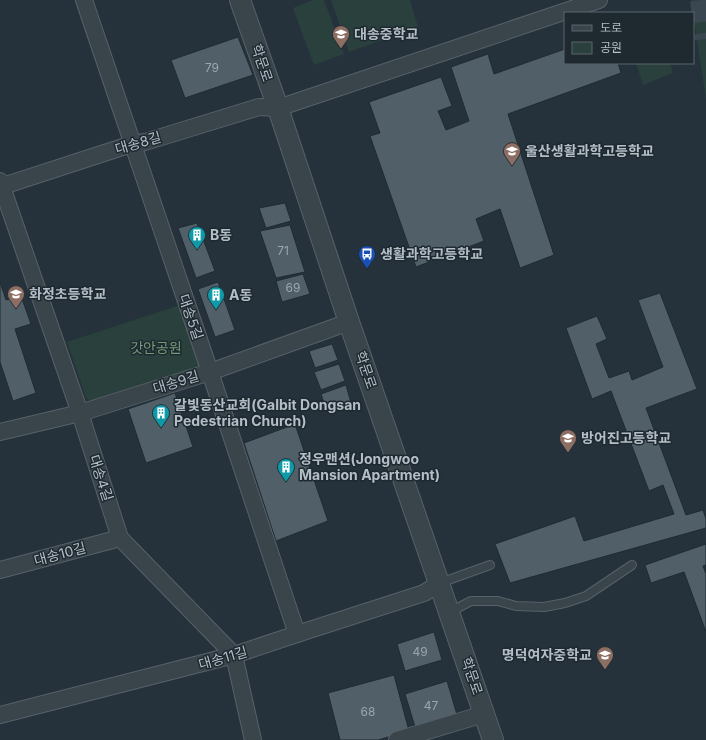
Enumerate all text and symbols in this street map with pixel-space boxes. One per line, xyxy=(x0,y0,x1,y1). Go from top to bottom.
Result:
legend xyxy=(564,12,694,64)
text: 도로 xyxy=(600,20,622,35)
school or university icon: 대송중학교 xyxy=(331,24,351,49)
place label: 대송중학교 xyxy=(354,25,419,42)
text: 공원 xyxy=(600,40,622,55)
street label: 학문로 xyxy=(248,42,277,84)
house number: 79 xyxy=(205,60,219,75)
street label: 대송8길 xyxy=(113,128,163,157)
school or university icon: 울산생활과학고등학교 xyxy=(502,141,522,166)
place label: 울산생활과학고등학교 xyxy=(525,142,654,159)
building icon: B동 xyxy=(187,225,207,250)
place label: B동 xyxy=(210,226,232,243)
house number: 71 xyxy=(277,243,289,258)
bus stop icon: 생활과학고등학교 xyxy=(357,244,377,269)
place label: 생활과학고등학교 xyxy=(380,245,483,262)
house number: 69 xyxy=(286,280,300,295)
school or university icon: 화정초등학교 xyxy=(6,284,26,309)
place label: 화정초등학교 xyxy=(29,285,106,302)
building icon: A동 xyxy=(206,285,226,310)
place label: A동 xyxy=(229,286,252,303)
street label: 대송5길 xyxy=(176,292,207,342)
park label: 갓안공원 xyxy=(130,339,182,356)
street label: 학문로 xyxy=(352,349,381,391)
street label: 대송9길 xyxy=(151,366,201,397)
place label: 갈빛동산교회(Galbit Dongsan Pedestrian Church) xyxy=(174,396,361,429)
building icon: 갈빛동산교회(Galbit Dongsan Pedestrian Church) xyxy=(151,403,171,428)
school or university icon: 방어진고등학교 xyxy=(558,428,578,453)
place label: 방어진고등학교 xyxy=(581,429,671,446)
place label: 정우맨션(Jongwoo Mansion Apartment) xyxy=(299,450,440,483)
street label: 대송4길 xyxy=(86,453,117,503)
building icon: 정우맨션(Jongwoo Mansion Apartment) xyxy=(276,457,296,482)
street label: 대송10길 xyxy=(32,538,88,569)
street label: 대송11길 xyxy=(196,642,249,673)
house number: 49 xyxy=(412,644,428,659)
school or university icon: 명덕여자중학교 xyxy=(595,645,615,670)
place label: 명덕여자중학교 xyxy=(502,646,592,663)
street label: 학문로 xyxy=(458,655,487,697)
house number: 47 xyxy=(424,698,438,713)
house number: 68 xyxy=(361,704,375,719)

